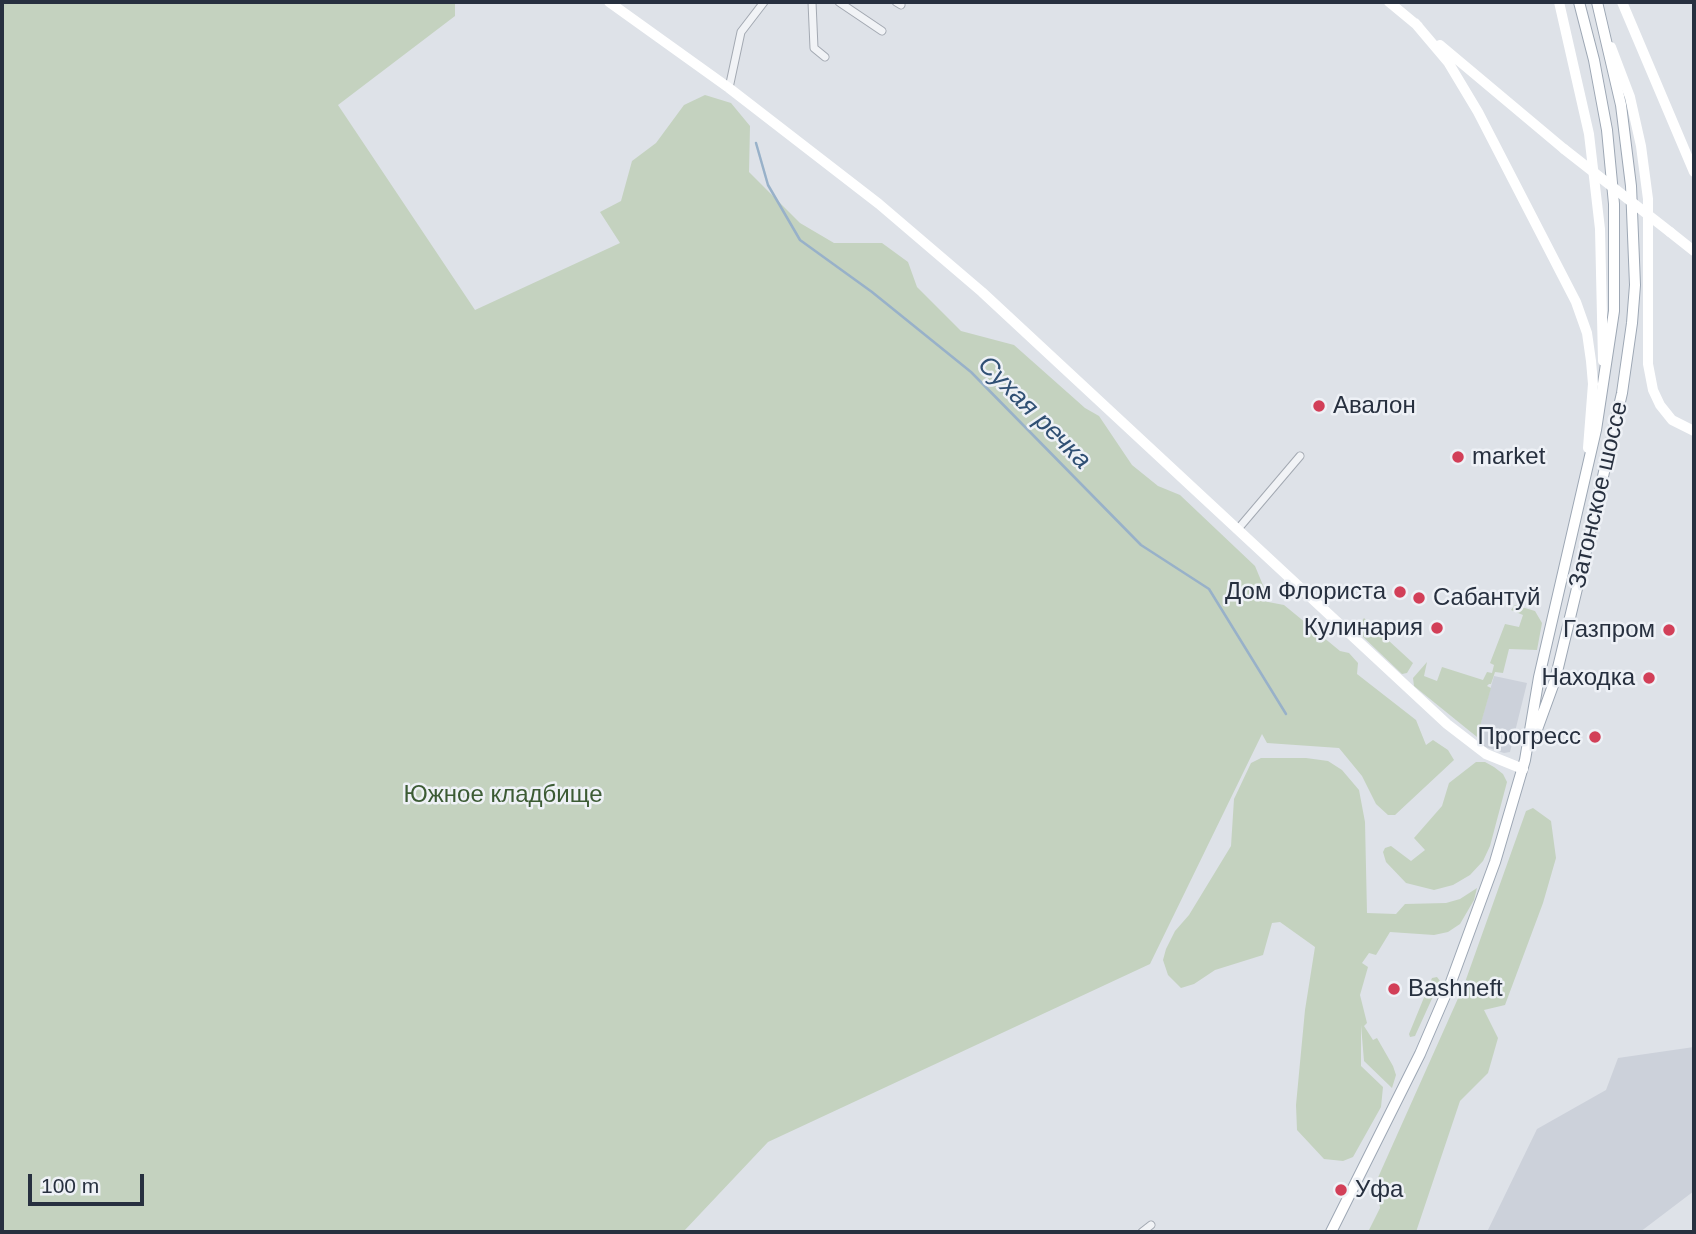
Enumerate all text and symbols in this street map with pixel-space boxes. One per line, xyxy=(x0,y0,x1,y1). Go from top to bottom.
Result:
water label: Сухая речка xyxy=(971,350,1097,476)
place label: Авалон xyxy=(1333,392,1416,420)
marker: Авалон xyxy=(1311,398,1327,414)
street label: Затонское шоссе xyxy=(1564,399,1634,591)
place label: market xyxy=(1472,443,1545,471)
marker: market xyxy=(1450,449,1466,465)
place label: Дом Флориста xyxy=(1225,578,1386,606)
marker: Дом Флориста xyxy=(1392,584,1408,600)
place label: Сабантуй xyxy=(1433,584,1540,612)
marker: Сабантуй xyxy=(1411,590,1427,606)
place label: Кулинария xyxy=(1304,614,1423,642)
place label: Газпром xyxy=(1563,616,1655,644)
marker: Кулинария xyxy=(1429,620,1445,636)
marker: Газпром xyxy=(1661,622,1677,638)
place label: Находка xyxy=(1541,664,1635,692)
marker: Находка xyxy=(1641,670,1657,686)
place label: Прогресс xyxy=(1478,723,1581,751)
marker: Прогресс xyxy=(1587,729,1603,745)
park label: Южное кладбище xyxy=(403,781,603,809)
place label: Bashneft xyxy=(1408,975,1503,1003)
marker: Bashneft xyxy=(1386,981,1402,997)
scale bar xyxy=(32,1160,147,1204)
text: 100 m xyxy=(41,1174,99,1197)
place label: Уфа xyxy=(1355,1176,1403,1204)
marker: Уфа xyxy=(1333,1182,1349,1198)

